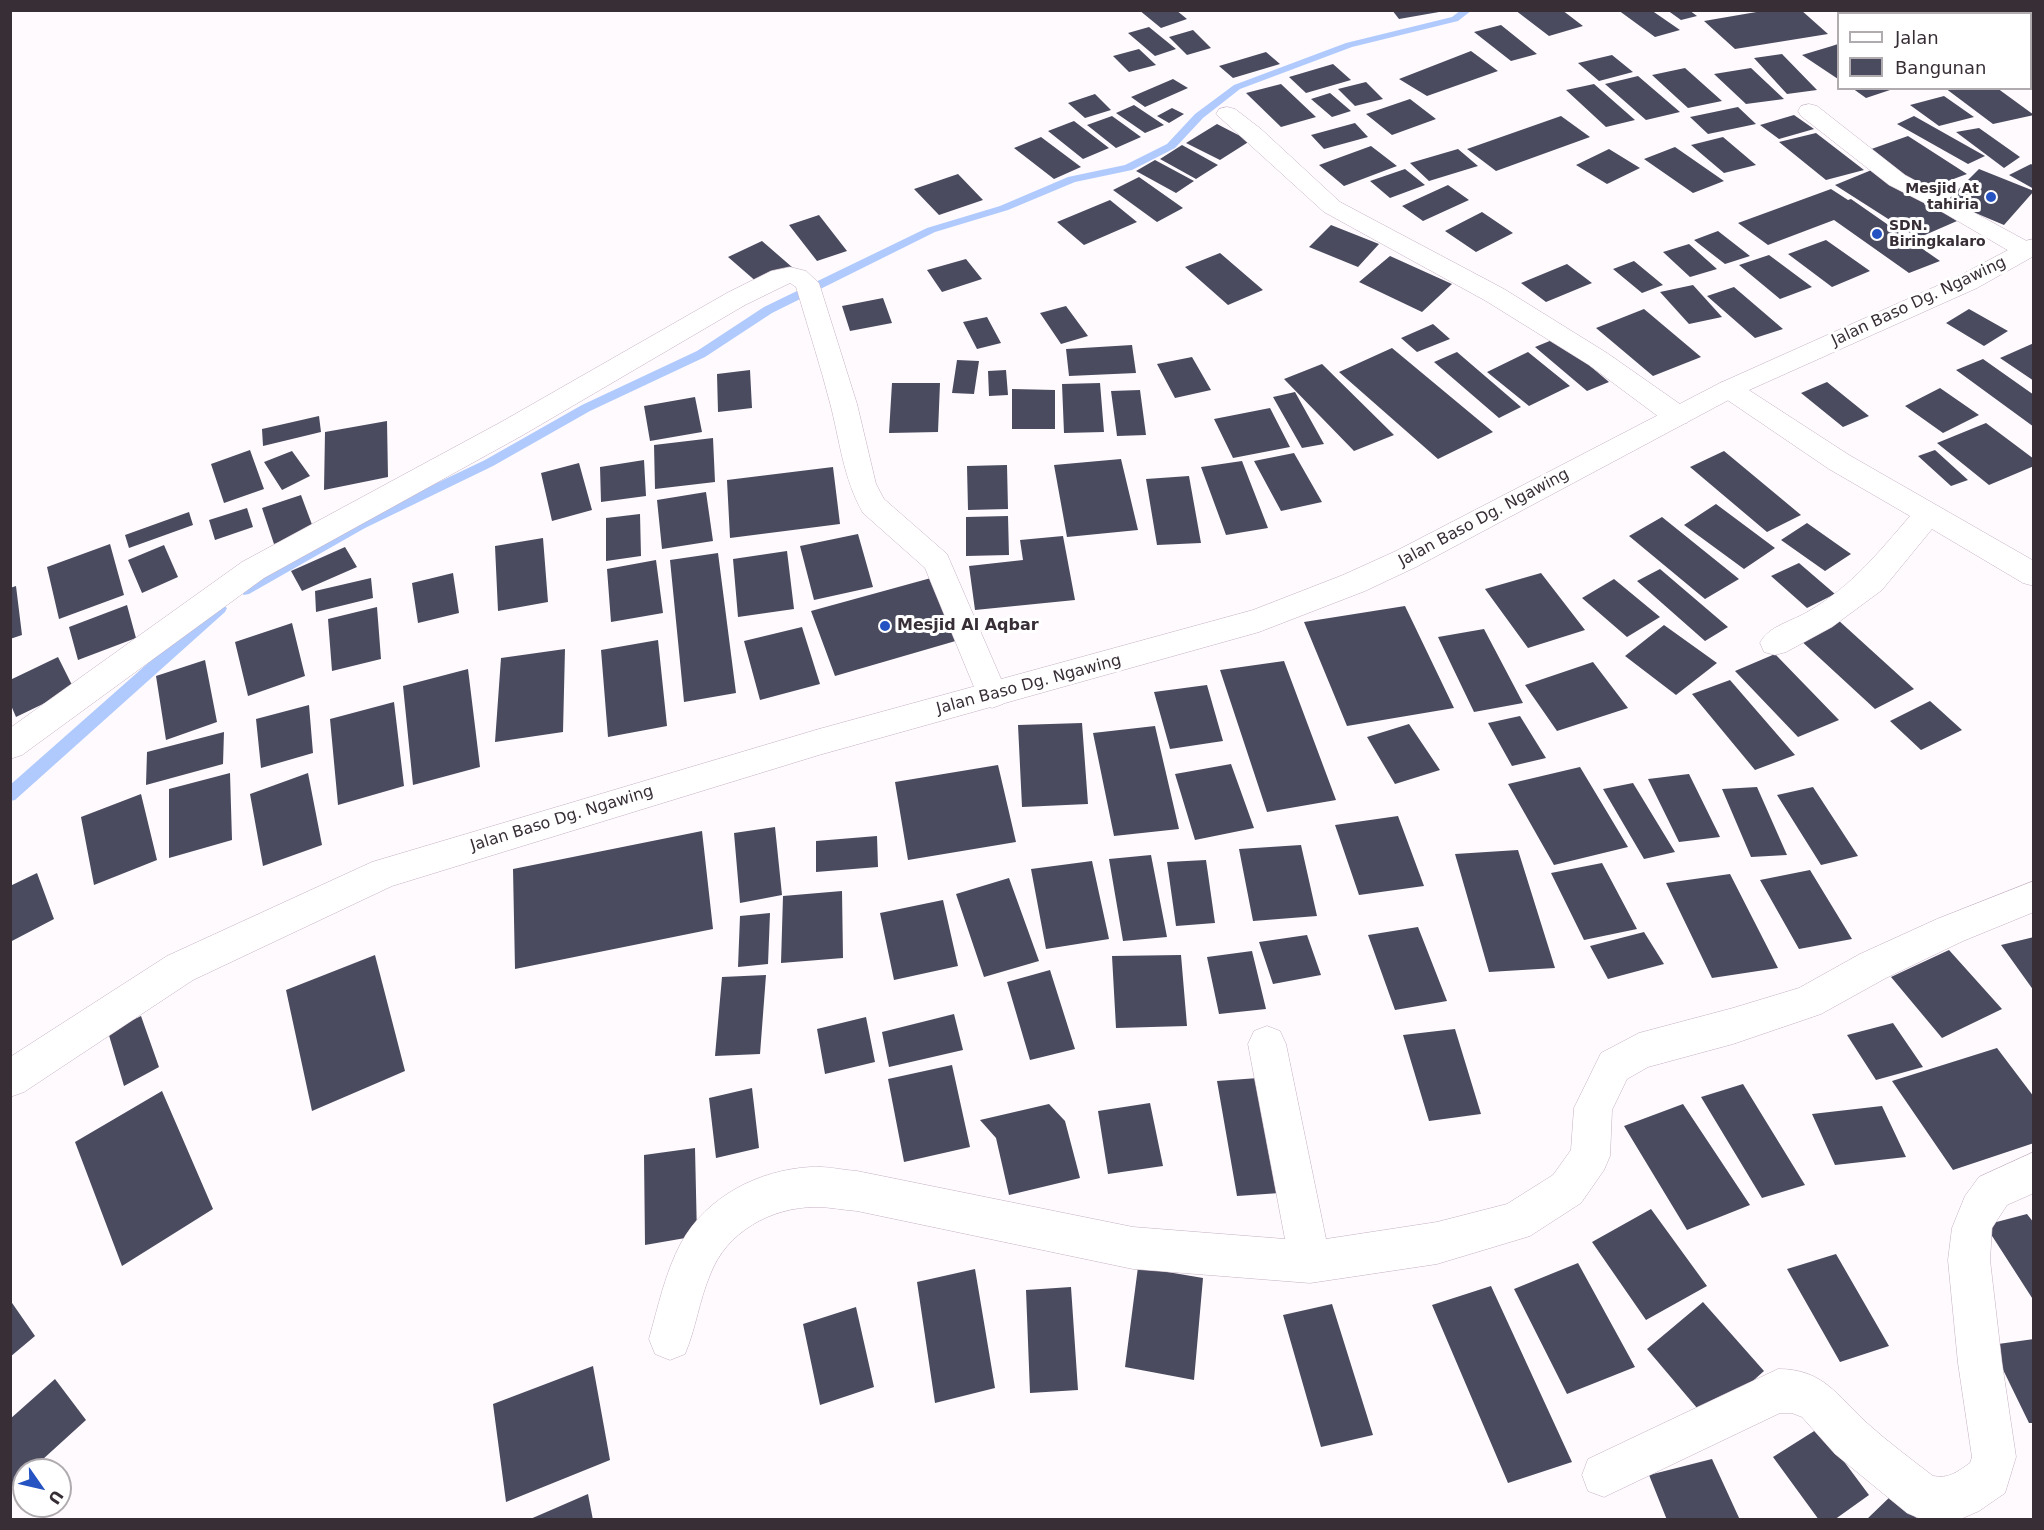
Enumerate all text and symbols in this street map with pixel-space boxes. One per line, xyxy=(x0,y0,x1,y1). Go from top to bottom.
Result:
legend xyxy=(1837,12,2032,90)
text: Jalan xyxy=(1895,27,1939,48)
text: Bangunan xyxy=(1895,57,1986,78)
place label: Mesjid At tahiria xyxy=(1905,181,1979,214)
marker: Mesjid At tahiria xyxy=(1984,190,1998,204)
place label: SDN. Biringkalaro xyxy=(1889,218,1986,250)
marker: SDN. Biringkalaro xyxy=(1870,227,1884,241)
street label: Jalan Baso Dg. Ngawing xyxy=(1829,253,2009,351)
street label: Jalan Baso Dg. Ngawing xyxy=(1395,465,1573,571)
place label: Mesjid Al Aqbar xyxy=(897,616,1039,636)
marker: Mesjid Al Aqbar xyxy=(878,619,892,633)
street label: Jalan Baso Dg. Ngawing xyxy=(935,651,1123,719)
street label: Jalan Baso Dg. Ngawing xyxy=(468,782,656,856)
north arrow xyxy=(12,1458,72,1518)
text: U xyxy=(44,1487,67,1508)

